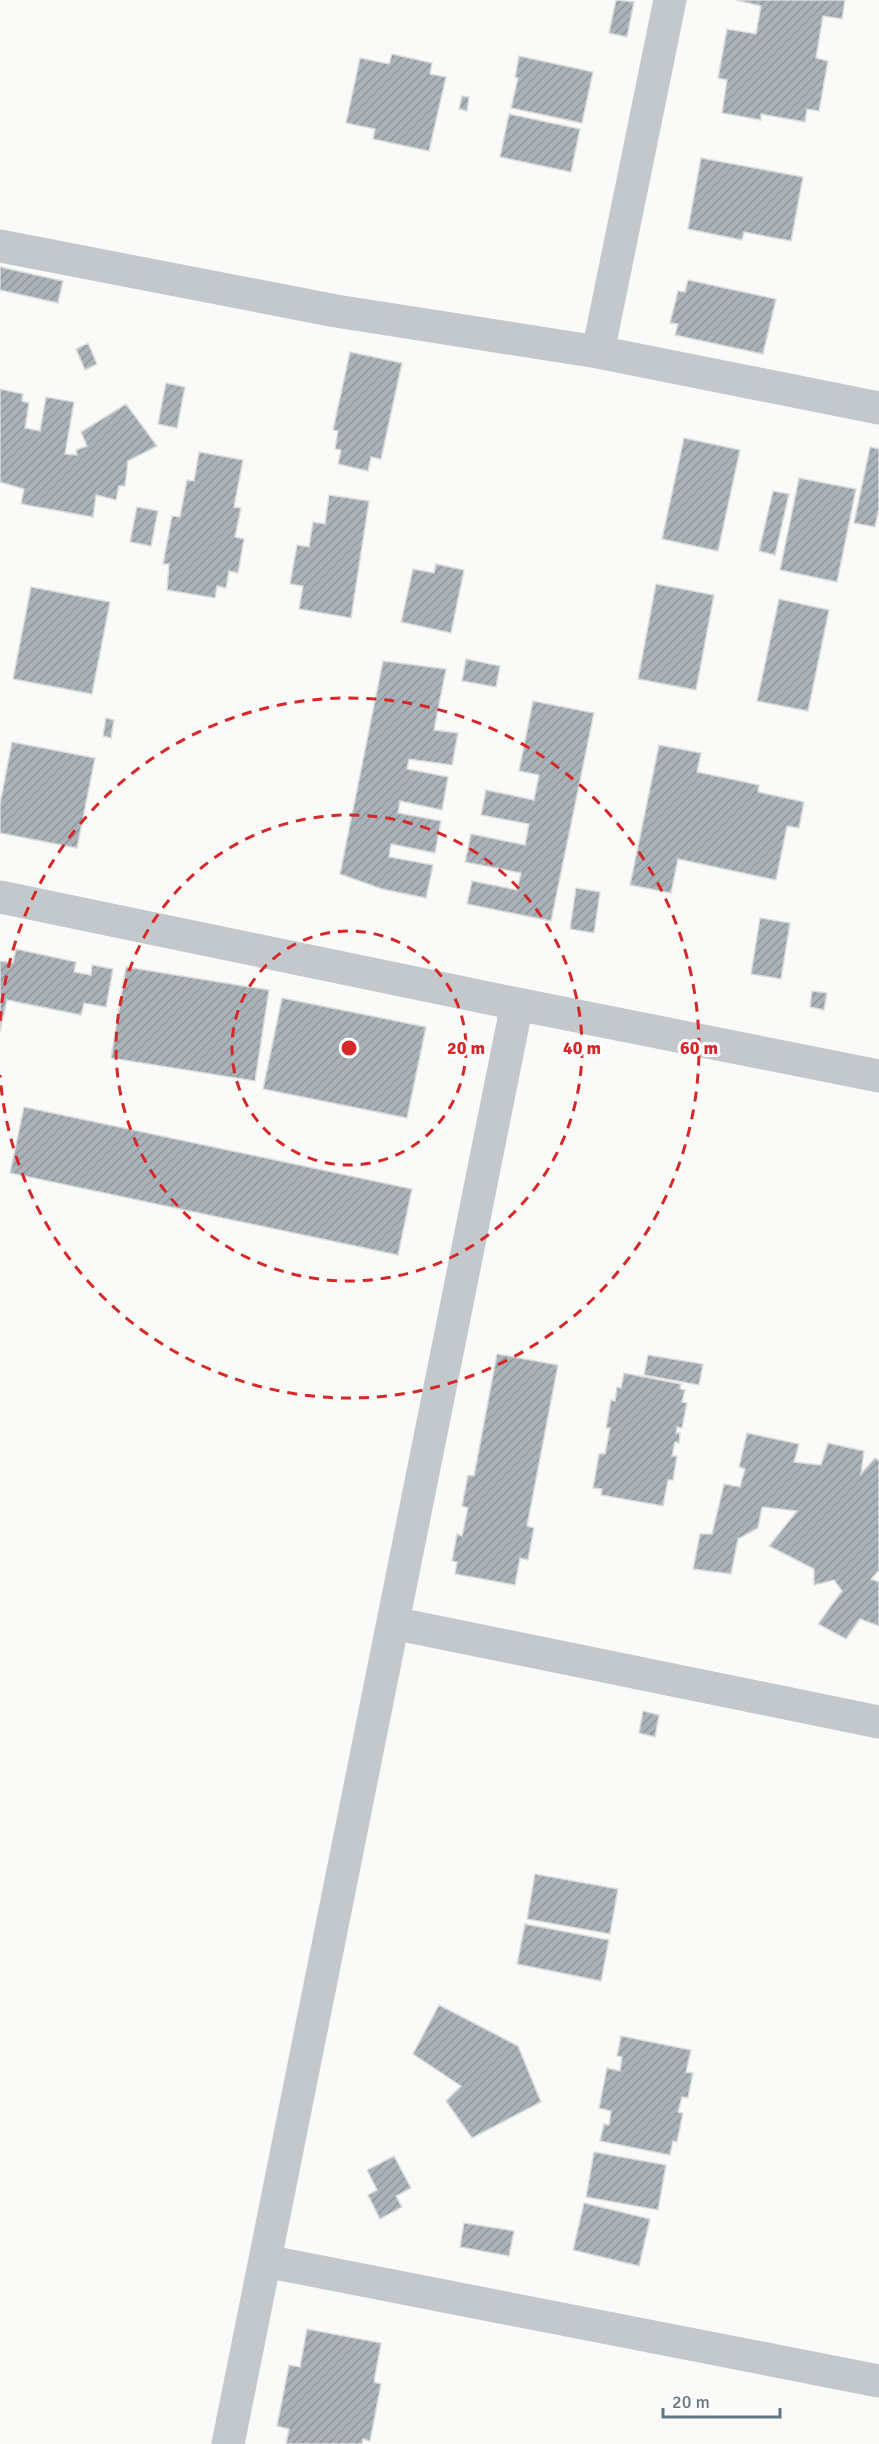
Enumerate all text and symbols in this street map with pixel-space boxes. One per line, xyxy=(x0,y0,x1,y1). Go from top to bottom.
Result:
text: 20 m xyxy=(447,1037,485,1059)
text: 40 m xyxy=(563,1037,601,1059)
text: 60 m xyxy=(680,1037,718,1059)
centre of rings xyxy=(339,1038,359,1058)
scale bar xyxy=(663,2381,780,2419)
text: 20 m xyxy=(672,2391,710,2413)

